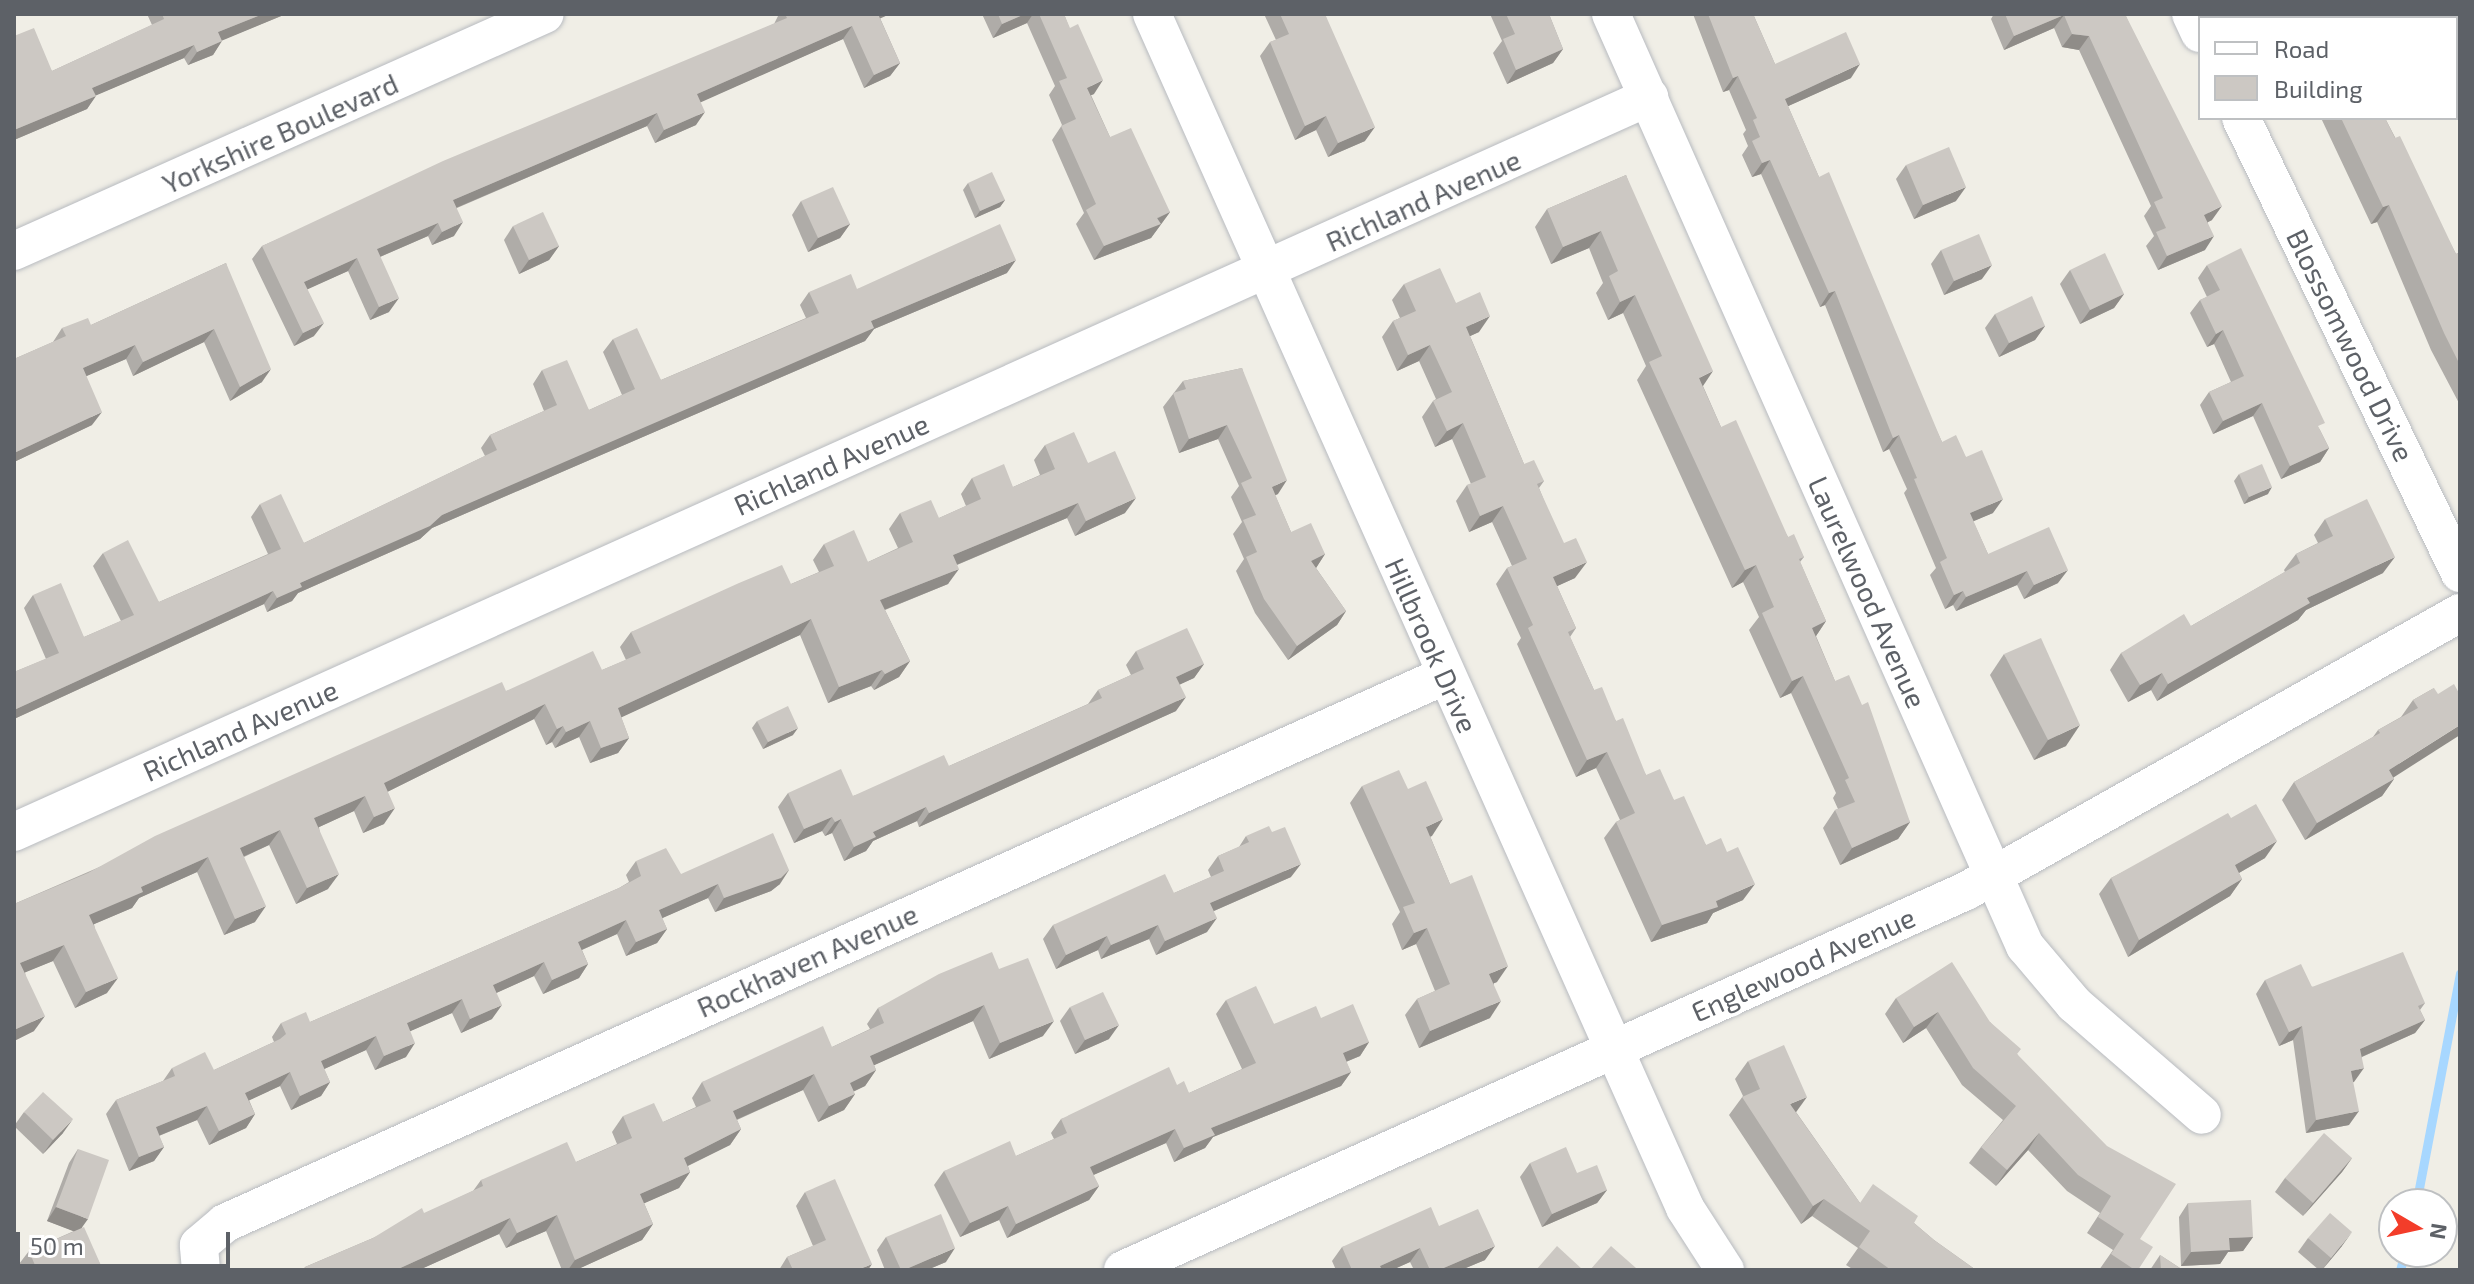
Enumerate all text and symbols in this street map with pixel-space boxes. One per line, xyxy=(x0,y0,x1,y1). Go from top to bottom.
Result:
legend xyxy=(2198,16,2458,120)
text: Road xyxy=(2274,34,2329,63)
street label: Yorkshire Boulevard xyxy=(157,66,403,200)
text: Building xyxy=(2274,74,2363,103)
street label: Richland Avenue xyxy=(1320,142,1526,258)
street label: Blossomwood Drive xyxy=(2280,223,2422,467)
street label: Richland Avenue xyxy=(728,406,934,522)
street label: Laurelwood Avenue xyxy=(1802,471,1934,713)
street label: Hillbrook Drive xyxy=(1378,552,1486,738)
street label: Richland Avenue xyxy=(137,672,343,788)
street label: Rockhaven Avenue xyxy=(691,896,923,1024)
street label: Englewood Avenue xyxy=(1686,899,1920,1029)
north arrow xyxy=(2378,1188,2458,1268)
scale bar xyxy=(20,1216,234,1266)
text: N xyxy=(2426,1222,2454,1241)
text: 50 m xyxy=(30,1231,84,1260)

